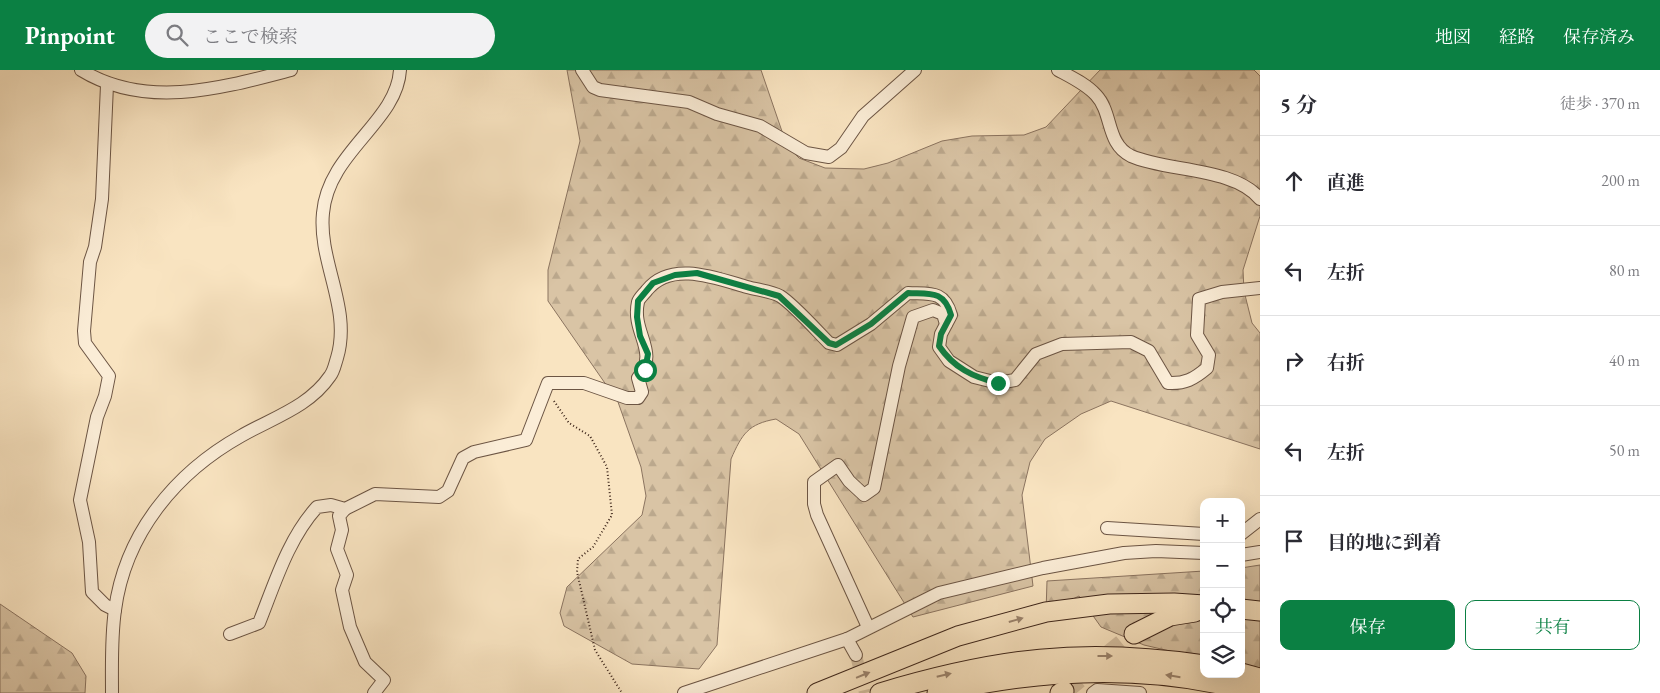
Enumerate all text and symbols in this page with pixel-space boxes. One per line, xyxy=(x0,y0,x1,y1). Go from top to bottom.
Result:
search box xyxy=(145,13,495,58)
text: Pinpoint xyxy=(25,20,115,51)
icon: search xyxy=(163,21,191,49)
text: ここで検索 xyxy=(203,24,298,49)
text: 地図 xyxy=(1435,25,1471,48)
text: 経路 xyxy=(1499,25,1535,48)
text: 保存済み xyxy=(1563,25,1635,48)
text: 5 分 xyxy=(1280,91,1317,118)
text: 徒歩 · 370 m xyxy=(1560,93,1640,114)
icon: ahead xyxy=(1280,167,1308,195)
text: 直進 xyxy=(1327,170,1365,195)
text: 200 m xyxy=(1601,170,1640,191)
icon: left xyxy=(1280,257,1308,285)
text: 左折 xyxy=(1327,260,1365,285)
text: 80 m xyxy=(1609,260,1640,281)
icon: right xyxy=(1280,347,1308,375)
text: 右折 xyxy=(1327,350,1365,375)
text: 40 m xyxy=(1609,350,1640,371)
route start xyxy=(634,359,657,382)
route end xyxy=(987,372,1010,395)
icon: left xyxy=(1280,437,1308,465)
text: 左折 xyxy=(1327,440,1365,465)
text: 50 m xyxy=(1609,440,1640,461)
map controls xyxy=(1200,498,1245,678)
button: + xyxy=(1200,498,1245,543)
icon: arrive xyxy=(1280,527,1308,555)
text: 目的地に到着 xyxy=(1327,530,1441,555)
button: − xyxy=(1200,543,1245,588)
button: locate xyxy=(1200,588,1245,633)
button: 保存 xyxy=(1280,600,1455,650)
button: 共有 xyxy=(1465,600,1640,650)
one-way arrow xyxy=(1008,616,1023,624)
button: layers xyxy=(1200,633,1245,678)
one-way arrow xyxy=(1097,652,1113,660)
one-way arrow xyxy=(856,671,871,679)
one-way arrow xyxy=(936,671,952,679)
one-way arrow xyxy=(1164,672,1180,680)

